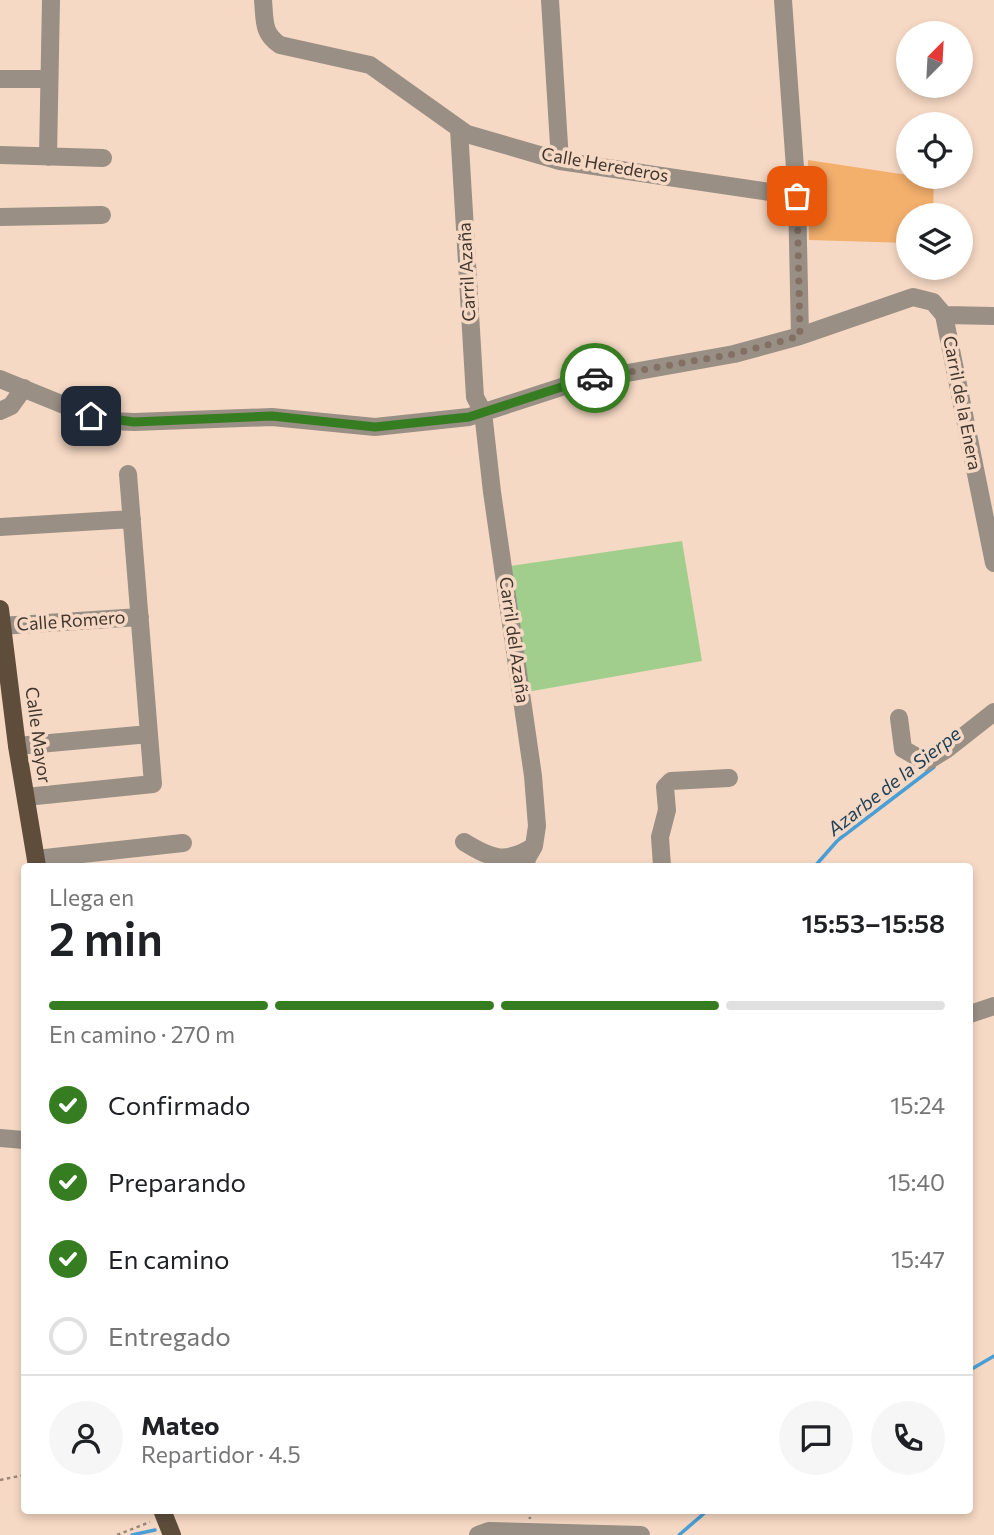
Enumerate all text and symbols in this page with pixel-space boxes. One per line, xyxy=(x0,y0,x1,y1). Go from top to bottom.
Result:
north arrow xyxy=(896,21,973,98)
map controls xyxy=(896,21,973,280)
button: locate xyxy=(896,112,973,189)
street label: Calle Herederos xyxy=(540,142,670,186)
pin xyxy=(767,166,827,226)
icon: bag xyxy=(778,177,816,215)
button: layers xyxy=(896,203,973,280)
street label: Carril Azaña xyxy=(452,222,480,322)
street label: Carril de la Enera xyxy=(939,334,987,472)
courier xyxy=(560,343,630,413)
icon: car xyxy=(576,359,614,397)
pin xyxy=(61,386,121,446)
icon: home xyxy=(72,397,110,435)
street label: Carril del Azaña xyxy=(495,575,535,704)
street label: Calle Romero xyxy=(16,605,126,635)
street label: Calle Mayor xyxy=(21,685,57,784)
water label: Azarbe de la Sierpe xyxy=(822,721,965,840)
text: Llega en xyxy=(49,883,134,911)
text: 15:53–15:58 xyxy=(802,907,945,938)
text: 2 min xyxy=(49,909,163,965)
text: En camino · 270 m xyxy=(49,1020,235,1048)
icon: check xyxy=(49,1086,87,1124)
text: Confirmado xyxy=(108,1089,250,1120)
text: 15:24 xyxy=(890,1091,945,1119)
icon: check xyxy=(49,1163,87,1201)
text: Preparando xyxy=(108,1166,246,1197)
text: 15:40 xyxy=(888,1168,945,1196)
icon: check xyxy=(49,1240,87,1278)
text: En camino xyxy=(108,1243,230,1274)
text: 15:47 xyxy=(891,1245,945,1273)
text: Entregado xyxy=(108,1320,231,1351)
button: person xyxy=(49,1401,123,1475)
button: chat xyxy=(779,1401,853,1475)
button: phone xyxy=(871,1401,945,1475)
text: Mateo xyxy=(141,1409,220,1440)
text: Repartidor · 4.5 xyxy=(141,1440,301,1468)

